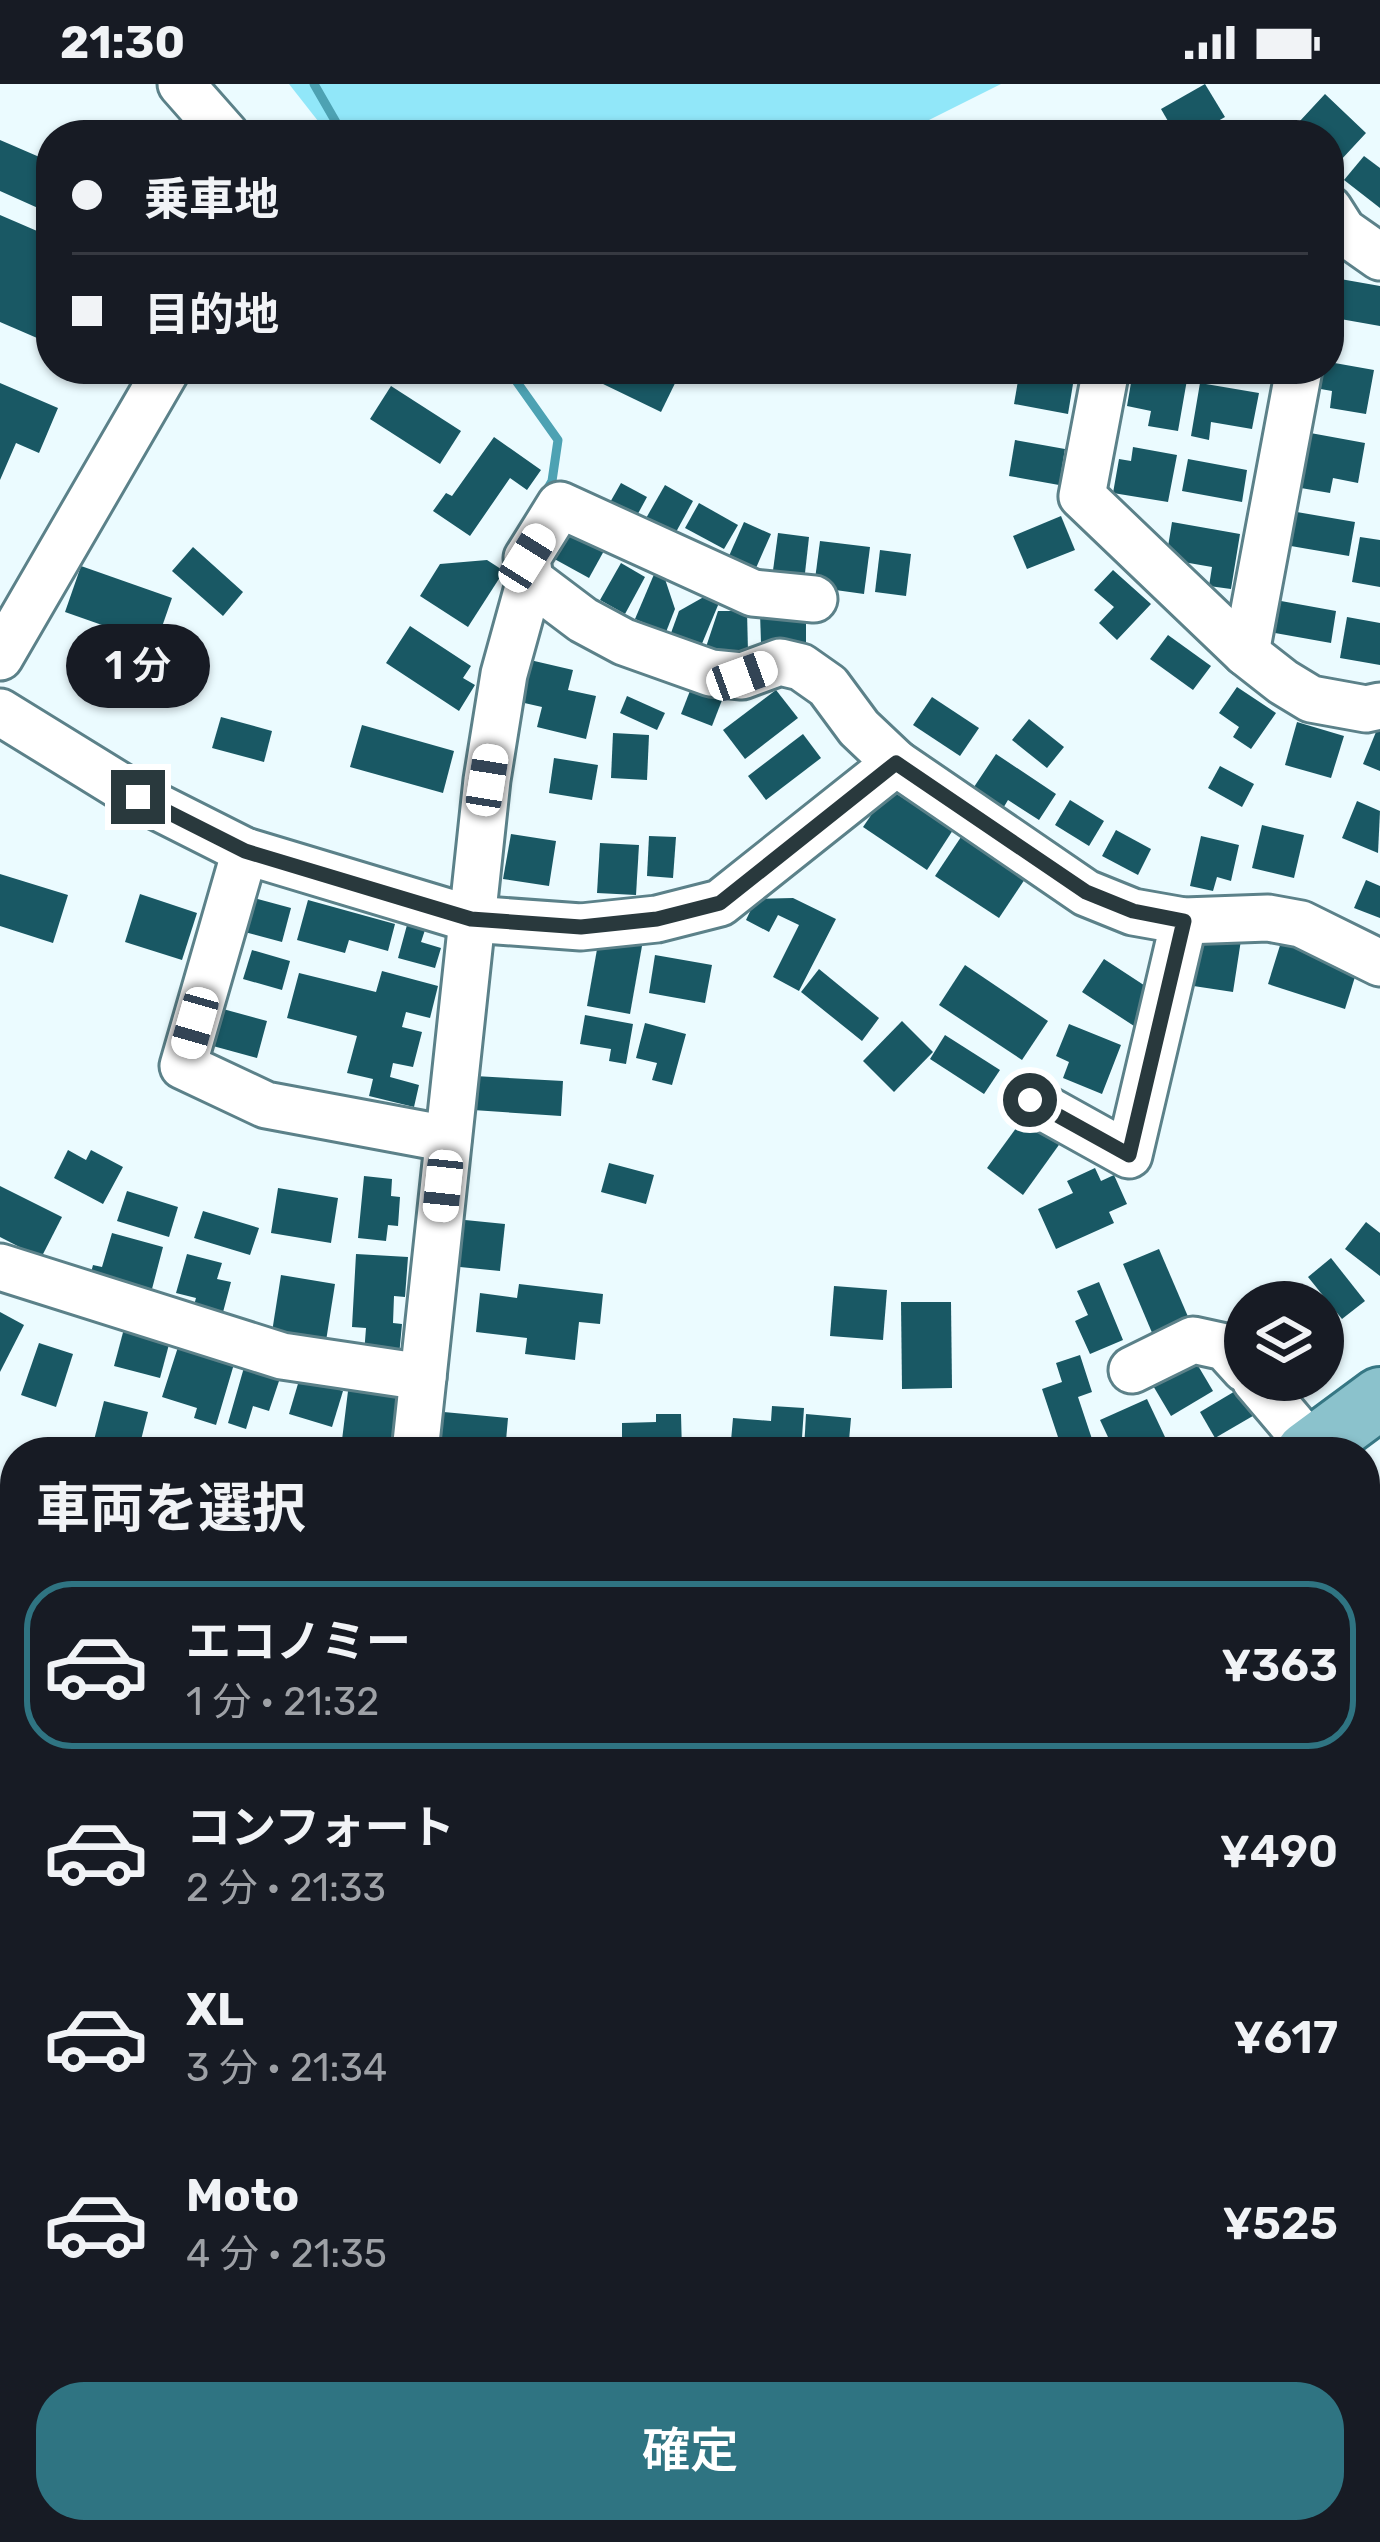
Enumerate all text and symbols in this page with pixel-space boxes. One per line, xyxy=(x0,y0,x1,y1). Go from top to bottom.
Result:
text: 21:30 xyxy=(60,16,185,69)
text: 乗車地 xyxy=(144,173,279,226)
text: 目的地 xyxy=(144,288,279,341)
car xyxy=(493,518,561,598)
callout: 1 分 xyxy=(66,623,210,707)
text: 1 分 xyxy=(105,643,171,689)
car xyxy=(702,647,782,705)
car xyxy=(464,742,510,818)
route end xyxy=(111,770,165,824)
car xyxy=(168,983,222,1063)
route start xyxy=(1003,1073,1057,1127)
car xyxy=(421,1148,465,1224)
map controls xyxy=(1224,1281,1344,1401)
button: layers xyxy=(1224,1281,1344,1401)
text: 車両を選択 xyxy=(36,1477,306,1541)
icon: car xyxy=(42,1611,150,1719)
text: エコノミー xyxy=(186,1615,411,1668)
text: ¥363 xyxy=(1221,1639,1338,1692)
text: 1 分 · 21:32 xyxy=(186,1679,379,1725)
icon: car xyxy=(42,1797,150,1905)
text: コンフォート xyxy=(186,1801,455,1854)
text: ¥490 xyxy=(1220,1825,1338,1878)
text: 2 分 · 21:33 xyxy=(186,1865,386,1911)
icon: car xyxy=(42,1983,150,2091)
text: XL xyxy=(186,1983,244,2036)
text: ¥617 xyxy=(1233,2011,1338,2064)
text: 3 分 · 21:34 xyxy=(186,2045,387,2091)
icon: car xyxy=(42,2169,150,2277)
text: Moto xyxy=(186,2169,299,2222)
text: ¥525 xyxy=(1222,2197,1338,2250)
text: 4 分 · 21:35 xyxy=(186,2231,387,2277)
button: 確定 xyxy=(36,2382,1344,2520)

